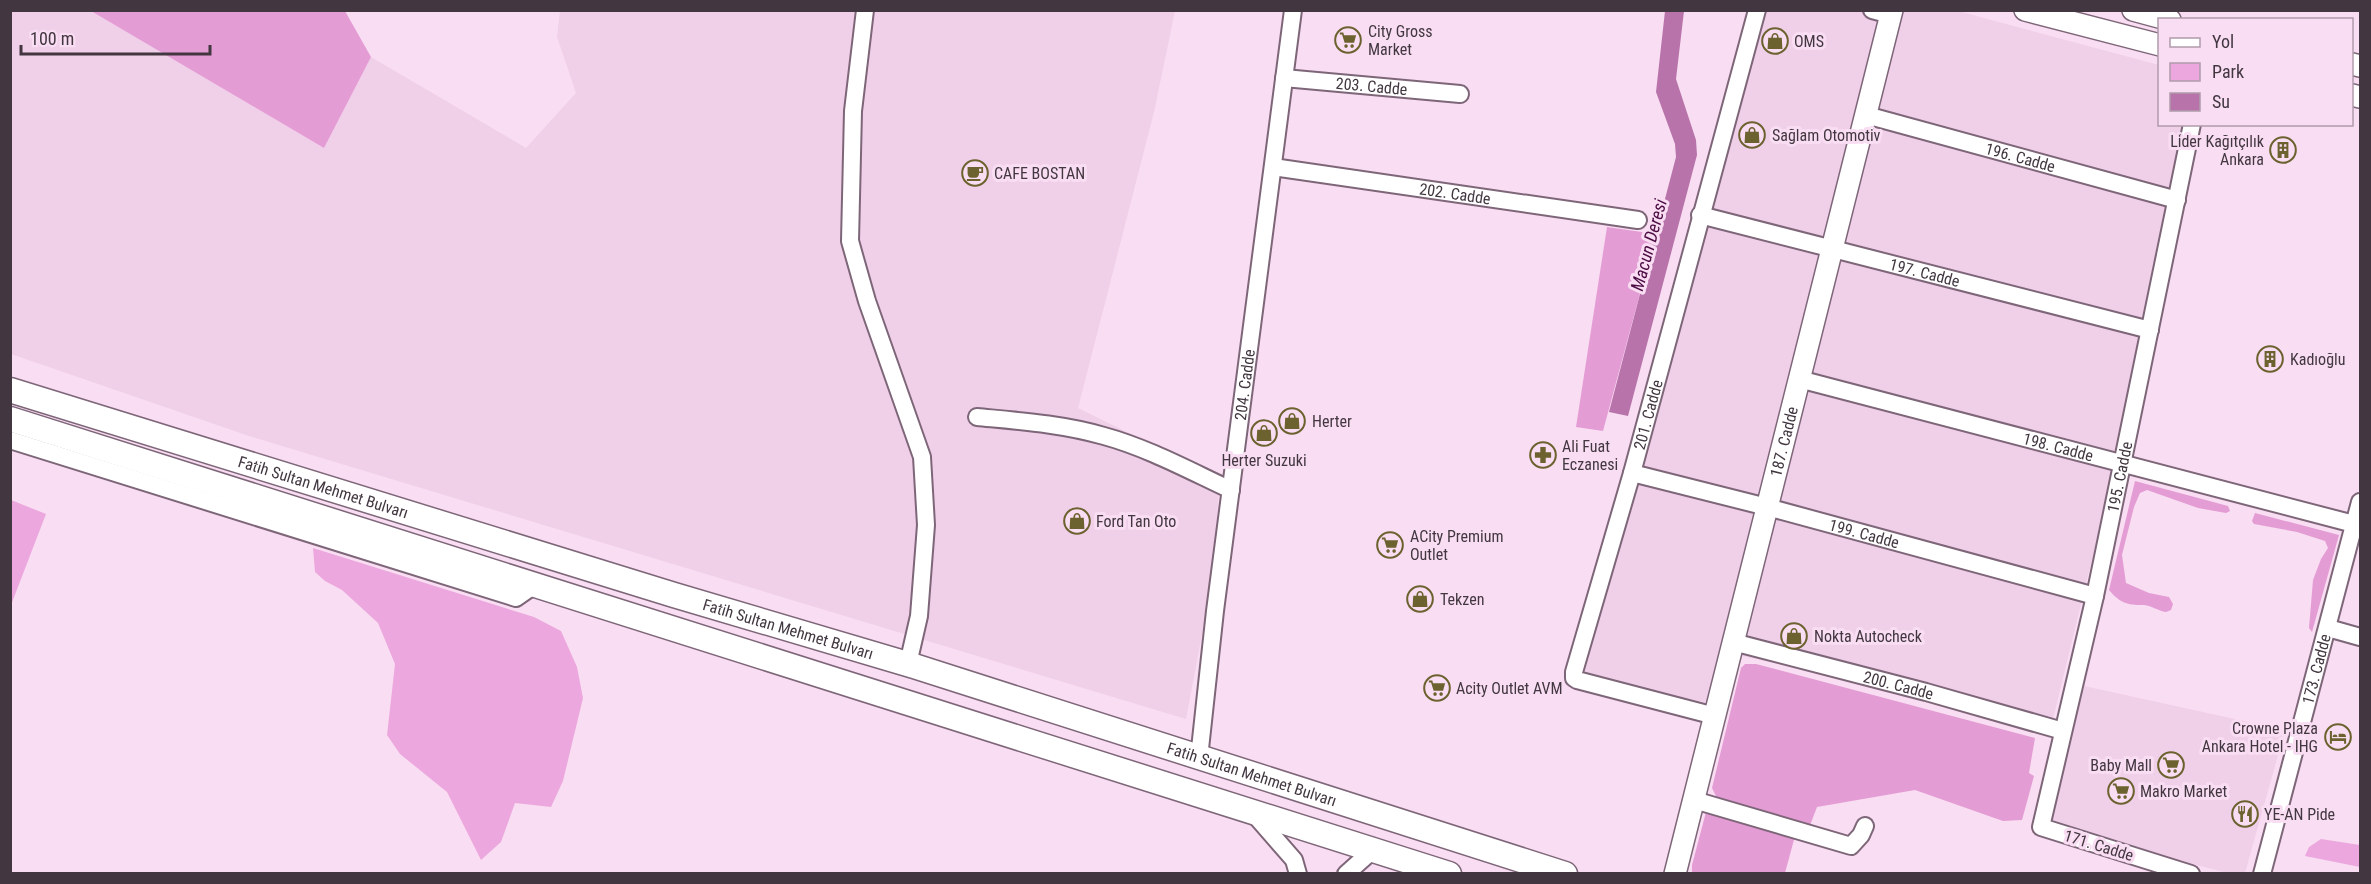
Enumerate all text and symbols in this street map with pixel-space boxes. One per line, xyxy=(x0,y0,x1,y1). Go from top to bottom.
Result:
scale bar xyxy=(21,18,210,56)
legend xyxy=(2158,18,2353,126)
place label: City Gross Market xyxy=(1368,22,1433,59)
supermarket icon: City Gross Market xyxy=(1333,25,1363,55)
shop icon: OMS xyxy=(1760,26,1790,56)
text: 100 m xyxy=(30,28,74,49)
text: Yol xyxy=(2212,31,2234,52)
place label: OMS xyxy=(1794,32,1824,51)
text: Park xyxy=(2212,61,2244,82)
street label: 203. Cadde xyxy=(1335,74,1408,99)
text: Su xyxy=(2212,91,2230,112)
shop icon: Sağlam Otomotiv xyxy=(1737,120,1767,150)
place label: Sağlam Otomotiv xyxy=(1772,126,1881,145)
place label: Lider Kağıtçılık Ankara xyxy=(2170,132,2265,169)
building icon: Lider Kağıtçılık Ankara xyxy=(2268,135,2298,165)
street label: 196. Cadde xyxy=(1983,139,2057,176)
cafe icon: CAFE BOSTAN xyxy=(960,158,990,188)
place label: CAFE BOSTAN xyxy=(994,164,1085,183)
street label: 202. Cadde xyxy=(1418,179,1492,208)
water label: Macun Deresi xyxy=(1626,196,1671,293)
street label: 197. Cadde xyxy=(1888,255,1962,291)
building icon: Kadıoğlu xyxy=(2255,344,2285,374)
street label: 204. Cadde xyxy=(1231,348,1259,422)
place label: Kadıoğlu xyxy=(2290,350,2345,369)
street label: 201. Cadde xyxy=(1630,378,1667,452)
street label: 187. Cadde xyxy=(1766,404,1802,479)
shop icon: Herter xyxy=(1277,406,1307,436)
place label: Herter xyxy=(1312,412,1352,431)
shop icon: Herter Suzuki xyxy=(1249,418,1279,448)
street label: 198. Cadde xyxy=(2021,429,2095,465)
place label: Ali Fuat Eczanesi xyxy=(1562,437,1618,474)
pharmacy icon: Ali Fuat Eczanesi xyxy=(1528,440,1558,470)
street label: 195. Cadde xyxy=(2103,440,2136,514)
place label: Herter Suzuki xyxy=(1221,451,1307,470)
street label: Fatih Sultan Mehmet Bulvarı xyxy=(236,452,411,522)
shop icon: Ford Tan Oto xyxy=(1062,506,1092,536)
place label: Ford Tan Oto xyxy=(1096,512,1176,531)
street label: 199. Cadde xyxy=(1827,515,1901,552)
place label: ACity Premium Outlet xyxy=(1410,527,1504,564)
supermarket icon: ACity Premium Outlet xyxy=(1375,530,1405,560)
shop icon: Tekzen xyxy=(1405,584,1435,614)
place label: Tekzen xyxy=(1440,590,1484,609)
street label: Fatih Sultan Mehmet Bulvarı xyxy=(701,595,876,663)
shop icon: Nokta Autocheck xyxy=(1779,621,1809,651)
place label: Nokta Autocheck xyxy=(1814,627,1923,646)
street label: 173. Cadde xyxy=(2298,632,2335,706)
street label: 200. Cadde xyxy=(1861,667,1936,704)
supermarket icon: Acity Outlet AVM xyxy=(1422,673,1452,703)
place label: Acity Outlet AVM xyxy=(1456,679,1563,698)
place label: Crowne Plaza Ankara Hotel - IHG xyxy=(2202,719,2318,756)
hotel icon: Crowne Plaza Ankara Hotel - IHG xyxy=(2323,722,2353,752)
street label: Fatih Sultan Mehmet Bulvarı xyxy=(1165,738,1339,810)
supermarket icon: Baby Mall xyxy=(2156,750,2186,780)
place label: Baby Mall xyxy=(2090,756,2152,775)
supermarket icon: Makro Market xyxy=(2106,776,2136,806)
place label: Makro Market xyxy=(2140,782,2228,801)
restaurant icon: YE-AN Pide xyxy=(2230,799,2260,829)
place label: YE-AN Pide xyxy=(2264,805,2335,824)
street label: 171. Cadde xyxy=(2062,826,2136,865)

